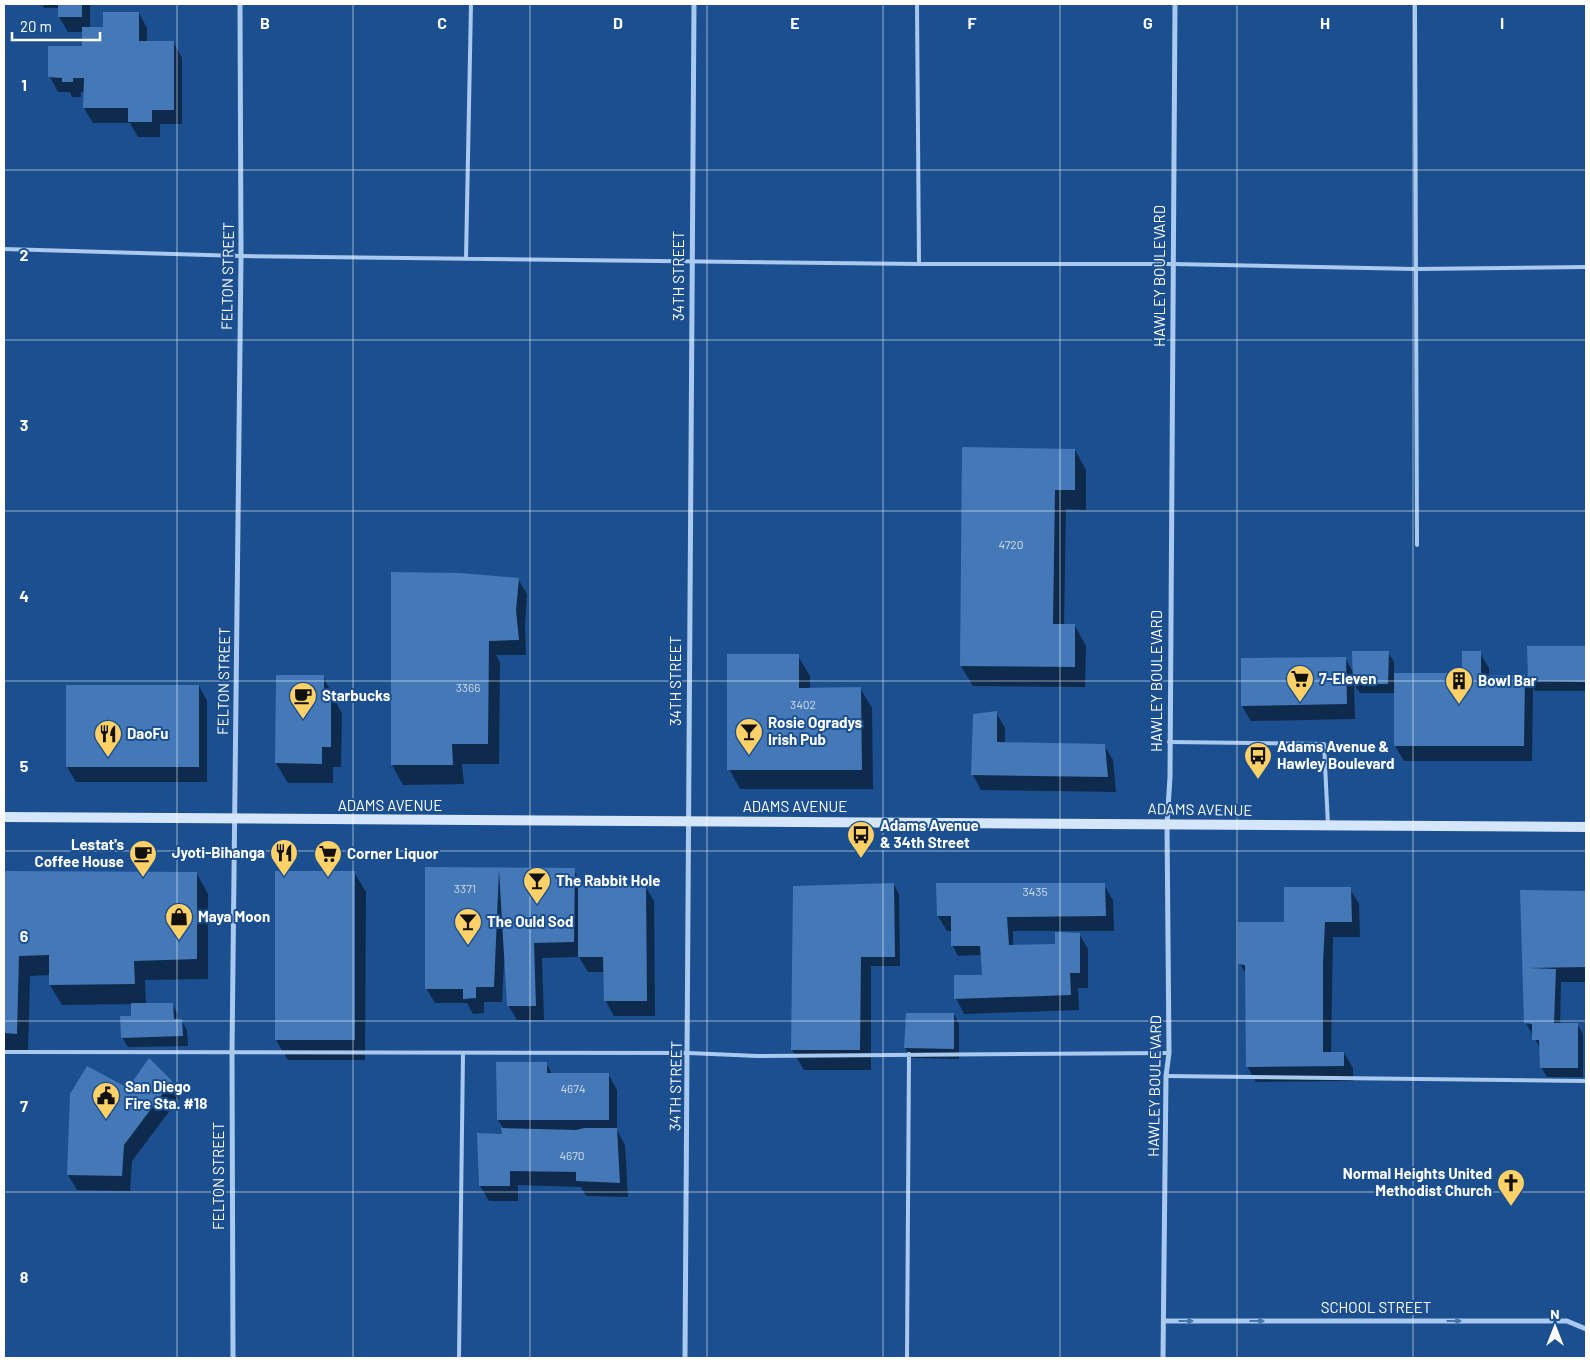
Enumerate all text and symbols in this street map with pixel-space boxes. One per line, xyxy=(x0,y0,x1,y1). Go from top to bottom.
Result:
scale bar xyxy=(12,10,100,42)
text: B xyxy=(260,13,270,32)
text: C xyxy=(437,13,447,32)
text: D xyxy=(613,13,623,32)
text: E xyxy=(790,13,800,32)
text: F xyxy=(968,13,977,32)
text: G xyxy=(1143,13,1153,32)
text: H xyxy=(1320,13,1330,32)
text: I xyxy=(1500,13,1504,32)
text: 20 m xyxy=(20,17,52,35)
text: 1 xyxy=(21,75,27,94)
street label: HAWLEY BOULEVARD xyxy=(1150,205,1168,347)
street label: FELTON STREET xyxy=(217,222,237,330)
street label: 34TH STREET xyxy=(669,231,687,321)
text: 2 xyxy=(20,245,29,264)
text: 3 xyxy=(20,415,28,434)
house number: 4720 xyxy=(998,537,1024,551)
text: 4 xyxy=(19,586,29,605)
street label: HAWLEY BOULEVARD xyxy=(1147,610,1165,752)
street label: FELTON STREET xyxy=(213,627,233,735)
street label: 34TH STREET xyxy=(666,636,684,726)
supermarket icon: 7-Eleven xyxy=(1285,664,1315,703)
building icon: Bowl Bar xyxy=(1444,666,1474,705)
place label: 7-Eleven xyxy=(1319,669,1376,687)
place label: Bowl Bar xyxy=(1478,671,1537,689)
house number: 3366 xyxy=(456,680,480,694)
cafe icon: Starbucks xyxy=(288,681,318,720)
place label: Starbucks xyxy=(322,686,391,704)
house number: 3402 xyxy=(790,697,816,711)
place label: Rosie Ogradys Irish Pub xyxy=(768,713,863,748)
bar icon: Rosie Ogradys Irish Pub xyxy=(734,717,764,756)
restaurant icon: DaoFu xyxy=(93,719,123,758)
place label: DaoFu xyxy=(127,724,169,742)
place label: Adams Avenue & Hawley Boulevard xyxy=(1277,737,1395,772)
bus stop icon: Adams Avenue & Hawley Boulevard xyxy=(1243,741,1273,780)
text: 5 xyxy=(20,756,29,775)
street label: ADAMS AVENUE xyxy=(338,796,442,814)
street label: ADAMS AVENUE xyxy=(743,797,847,815)
street label: ADAMS AVENUE xyxy=(1148,799,1252,819)
place label: Adams Avenue & 34th Street xyxy=(880,816,979,851)
bus stop icon: Adams Avenue & 34th Street xyxy=(846,820,876,859)
place label: Lestat's Coffee House xyxy=(35,835,124,870)
restaurant icon: Jyoti-Bihanga xyxy=(269,838,299,877)
cafe icon: Lestat's Coffee House xyxy=(128,839,158,878)
supermarket icon: Corner Liquor xyxy=(313,839,343,878)
place label: Jyoti-Bihanga xyxy=(172,843,265,861)
place label: Corner Liquor xyxy=(347,844,439,862)
bar icon: The Rabbit Hole xyxy=(522,866,552,905)
place label: The Rabbit Hole xyxy=(556,871,660,889)
house number: 3371 xyxy=(454,881,476,895)
house number: 3435 xyxy=(1022,884,1048,898)
shop icon: Maya Moon xyxy=(164,902,194,941)
place label: Maya Moon xyxy=(198,907,270,925)
bar icon: The Ould Sod xyxy=(453,907,483,946)
place label: The Ould Sod xyxy=(487,912,574,930)
text: 6 xyxy=(20,926,29,945)
street label: HAWLEY BOULEVARD xyxy=(1144,1015,1164,1157)
street label: 34TH STREET xyxy=(665,1041,685,1131)
place label: San Diego Fire Sta. #18 xyxy=(125,1077,207,1112)
public building icon: San Diego Fire Sta. #18 xyxy=(91,1081,121,1120)
house number: 4674 xyxy=(560,1081,586,1095)
text: 7 xyxy=(20,1096,28,1115)
street label: FELTON STREET xyxy=(209,1122,227,1230)
house number: 4670 xyxy=(559,1148,585,1162)
place label: Normal Heights United Methodist Church xyxy=(1343,1164,1492,1199)
church icon: Normal Heights United Methodist Church xyxy=(1496,1168,1526,1207)
text: 8 xyxy=(20,1267,29,1286)
street label: SCHOOL STREET xyxy=(1321,1298,1431,1316)
north arrow xyxy=(1530,1302,1580,1352)
text: N xyxy=(1550,1305,1560,1322)
one-way arrow xyxy=(1178,1317,1194,1325)
one-way arrow xyxy=(1249,1317,1265,1325)
one-way arrow xyxy=(1446,1317,1462,1325)

